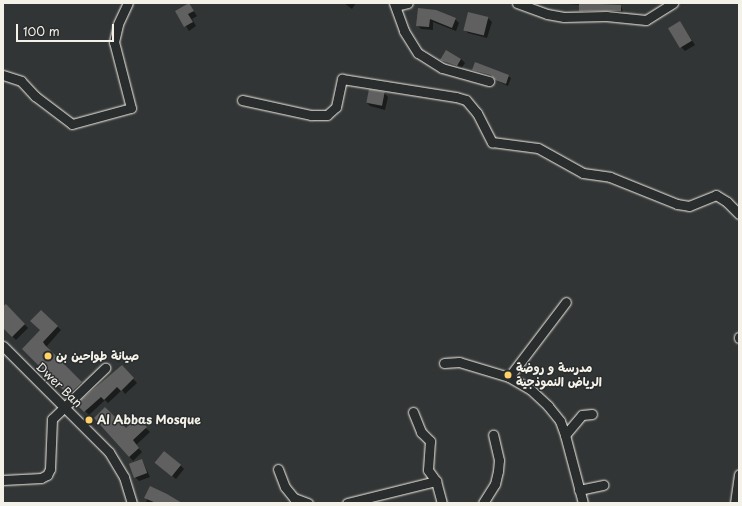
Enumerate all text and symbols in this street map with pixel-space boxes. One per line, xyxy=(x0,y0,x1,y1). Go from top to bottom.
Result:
scale bar xyxy=(18,16,116,42)
text: 100 m xyxy=(23,22,60,40)
place label: صيانة طواحين بن xyxy=(56,349,139,363)
marker: صيانة طواحين بن xyxy=(43,351,53,361)
street label: Dwer Ban xyxy=(33,360,85,410)
place label: مدرسة و روضة الرياض النموذجية xyxy=(516,361,602,389)
marker: مدرسة و روضة الرياض النموذجية xyxy=(503,370,513,380)
place label: Al Abbas Mosque xyxy=(97,413,201,427)
marker: Al Abbas Mosque xyxy=(84,415,94,425)

